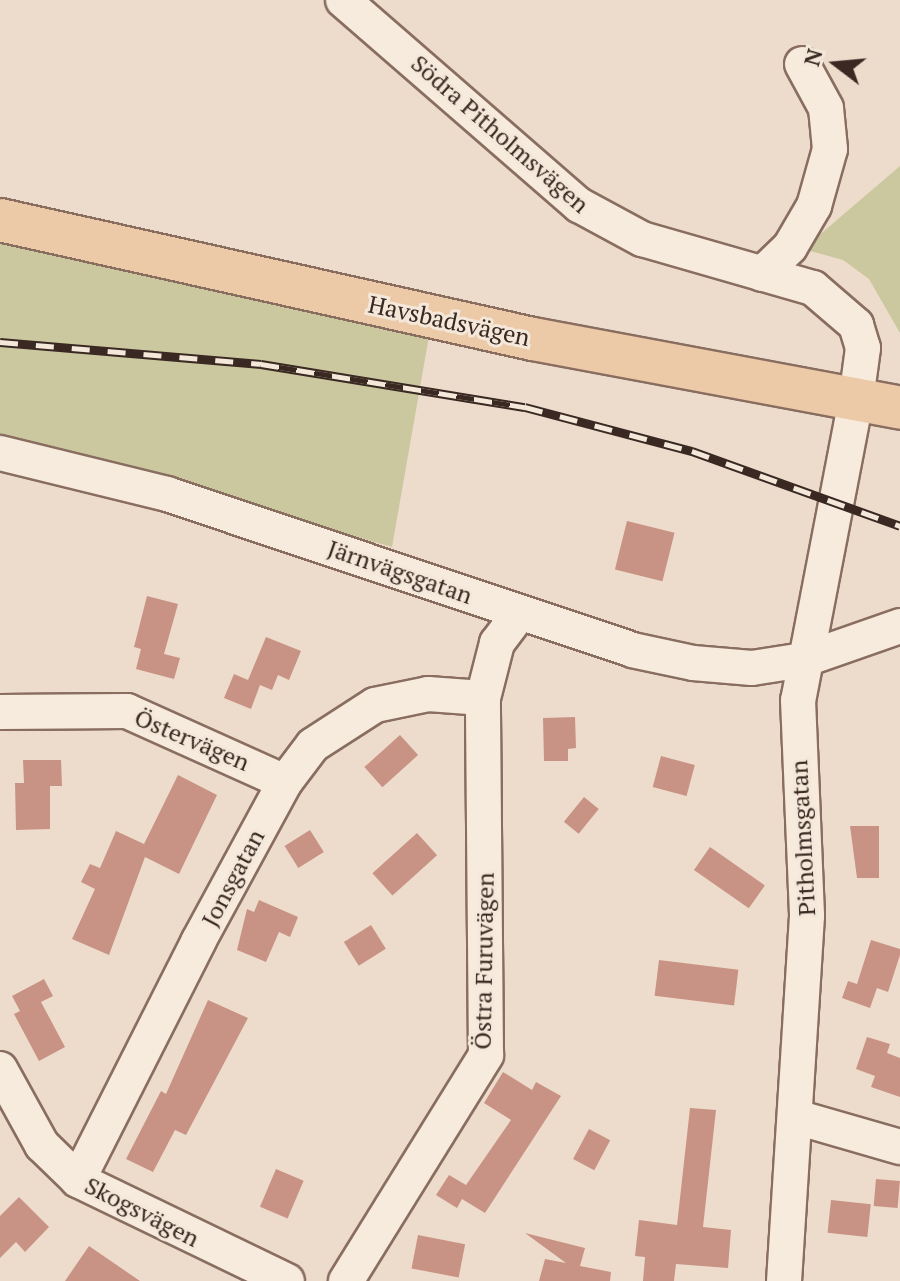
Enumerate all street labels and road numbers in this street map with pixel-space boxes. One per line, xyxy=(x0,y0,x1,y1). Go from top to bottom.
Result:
street label: Södra Pitholmsvägen xyxy=(405,49,595,219)
street label: Havsbadsvägen xyxy=(366,290,532,352)
street label: Järnvägsgatan xyxy=(324,534,476,610)
street label: Östervägen xyxy=(130,703,254,777)
street label: Pitholmsgatan xyxy=(785,759,821,917)
street label: Jonsgatan xyxy=(195,824,271,932)
street label: Östra Furuvägen xyxy=(468,872,500,1050)
street label: Skogsvägen xyxy=(80,1171,204,1253)

